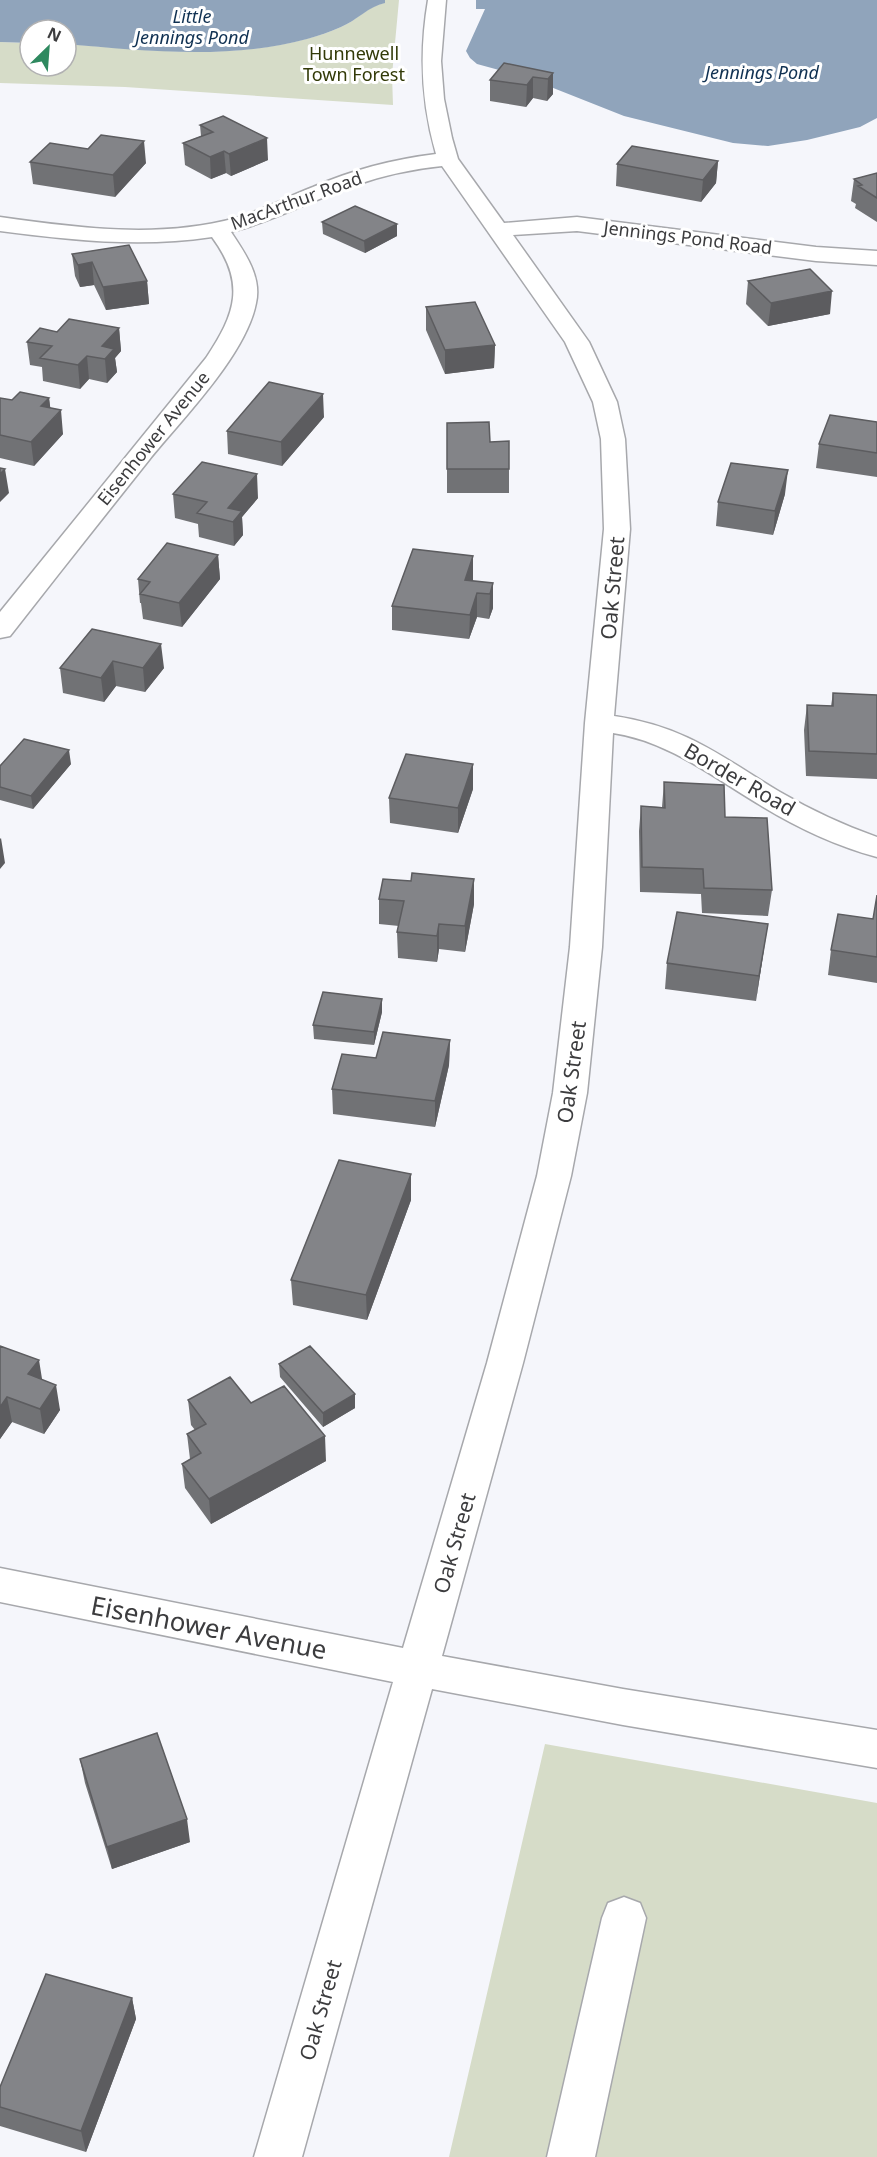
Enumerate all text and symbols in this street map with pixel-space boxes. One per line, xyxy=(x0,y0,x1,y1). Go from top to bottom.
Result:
water label: Little Jennings Pond xyxy=(132,4,250,49)
north arrow xyxy=(18,18,78,78)
text: N xyxy=(44,22,65,47)
park label: Hunnewell Town Forest xyxy=(303,41,405,86)
water label: Jennings Pond xyxy=(702,60,820,84)
street label: MacArthur Road xyxy=(227,165,365,235)
street label: Jennings Pond Road xyxy=(600,215,774,259)
street label: Eisenhower Avenue xyxy=(91,366,215,510)
street label: Oak Street xyxy=(594,535,630,641)
street label: Border Road xyxy=(679,736,801,822)
street label: Oak Street xyxy=(550,1018,592,1125)
street label: Oak Street xyxy=(426,1489,482,1597)
street label: Eisenhower Avenue xyxy=(88,1586,330,1668)
street label: Oak Street xyxy=(292,1956,348,2064)

